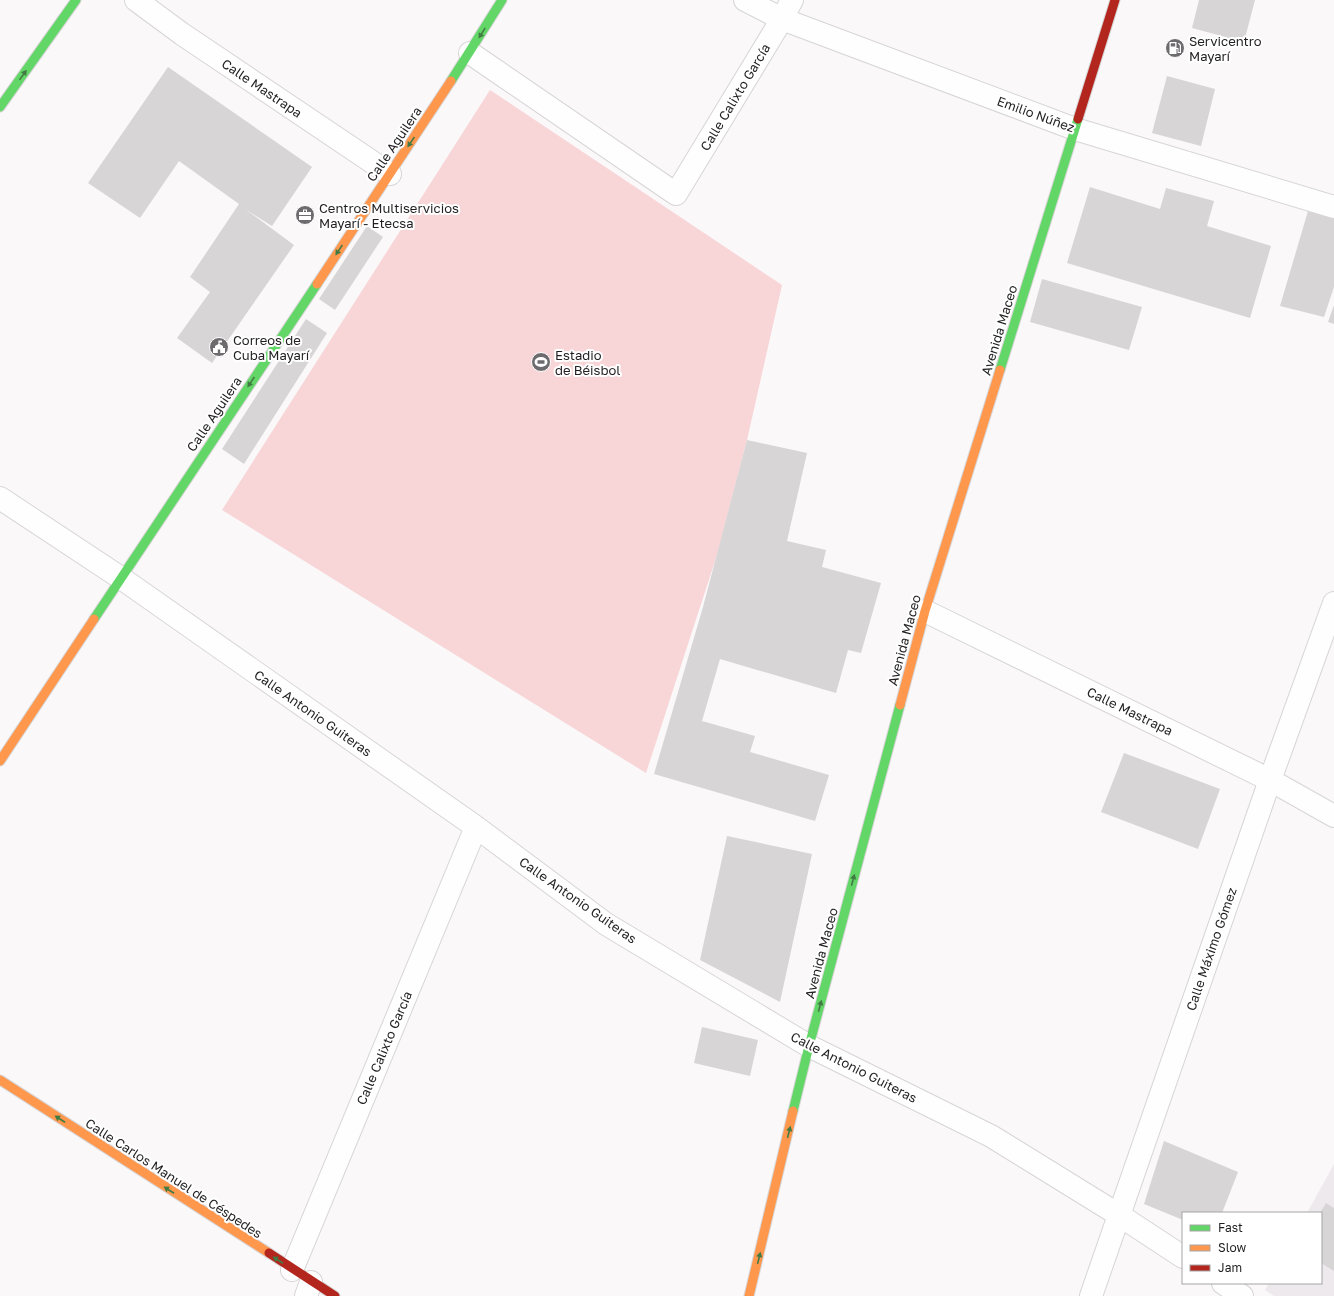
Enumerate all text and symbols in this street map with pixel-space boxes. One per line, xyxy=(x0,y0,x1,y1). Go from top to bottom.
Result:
one-way arrow xyxy=(478,28,486,38)
place label: Servicentro Mayarí xyxy=(1189,33,1262,64)
fuel station icon: Servicentro Mayarí xyxy=(1164,37,1186,59)
street label: Calle Calixto García xyxy=(697,41,773,153)
street label: Calle Mastrapa xyxy=(219,55,305,121)
one-way arrow xyxy=(19,70,27,81)
street label: Emilio Núñez xyxy=(995,93,1077,136)
street label: Calle Aguilera xyxy=(363,103,425,185)
one-way arrow xyxy=(407,136,414,148)
place label: Centros Multiservicios Mayarí - Etecsa xyxy=(319,200,459,231)
office icon: Centros Multiservicios Mayarí - Etecsa xyxy=(294,204,316,226)
one-way arrow xyxy=(335,244,342,256)
street label: Avenida Maceo xyxy=(978,283,1020,377)
place label: Correos de Cuba Mayarí xyxy=(233,332,311,363)
public building icon: Correos de Cuba Mayarí xyxy=(208,336,230,358)
place label: Estadio de Béisbol xyxy=(555,347,620,378)
sports icon: Estadio de Béisbol xyxy=(530,351,552,373)
street label: Calle Aguilera xyxy=(183,373,245,455)
one-way arrow xyxy=(247,377,255,387)
street label: Avenida Maceo xyxy=(884,593,924,687)
street label: Calle Antonio Guiteras xyxy=(251,666,375,760)
street label: Calle Mastrapa xyxy=(1085,683,1175,739)
street label: Calle Antonio Guiteras xyxy=(516,853,640,947)
one-way arrow xyxy=(851,874,857,886)
street label: Calle Máximo Gómez xyxy=(1182,885,1240,1013)
street label: Avenida Maceo xyxy=(801,906,841,1000)
street label: Calle Calixto García xyxy=(353,989,415,1107)
one-way arrow xyxy=(817,999,823,1011)
street label: Calle Antonio Guiteras xyxy=(788,1028,920,1106)
one-way arrow xyxy=(55,1115,65,1123)
street label: Calle Carlos Manuel de Céspedes xyxy=(83,1115,266,1241)
one-way arrow xyxy=(786,1125,792,1137)
one-way arrow xyxy=(163,1186,175,1193)
legend xyxy=(1182,1212,1322,1284)
text: Fast xyxy=(1218,1220,1243,1235)
text: Slow xyxy=(1218,1240,1246,1255)
one-way arrow xyxy=(756,1252,762,1264)
one-way arrow xyxy=(273,1256,283,1264)
text: Jam xyxy=(1218,1260,1242,1275)

